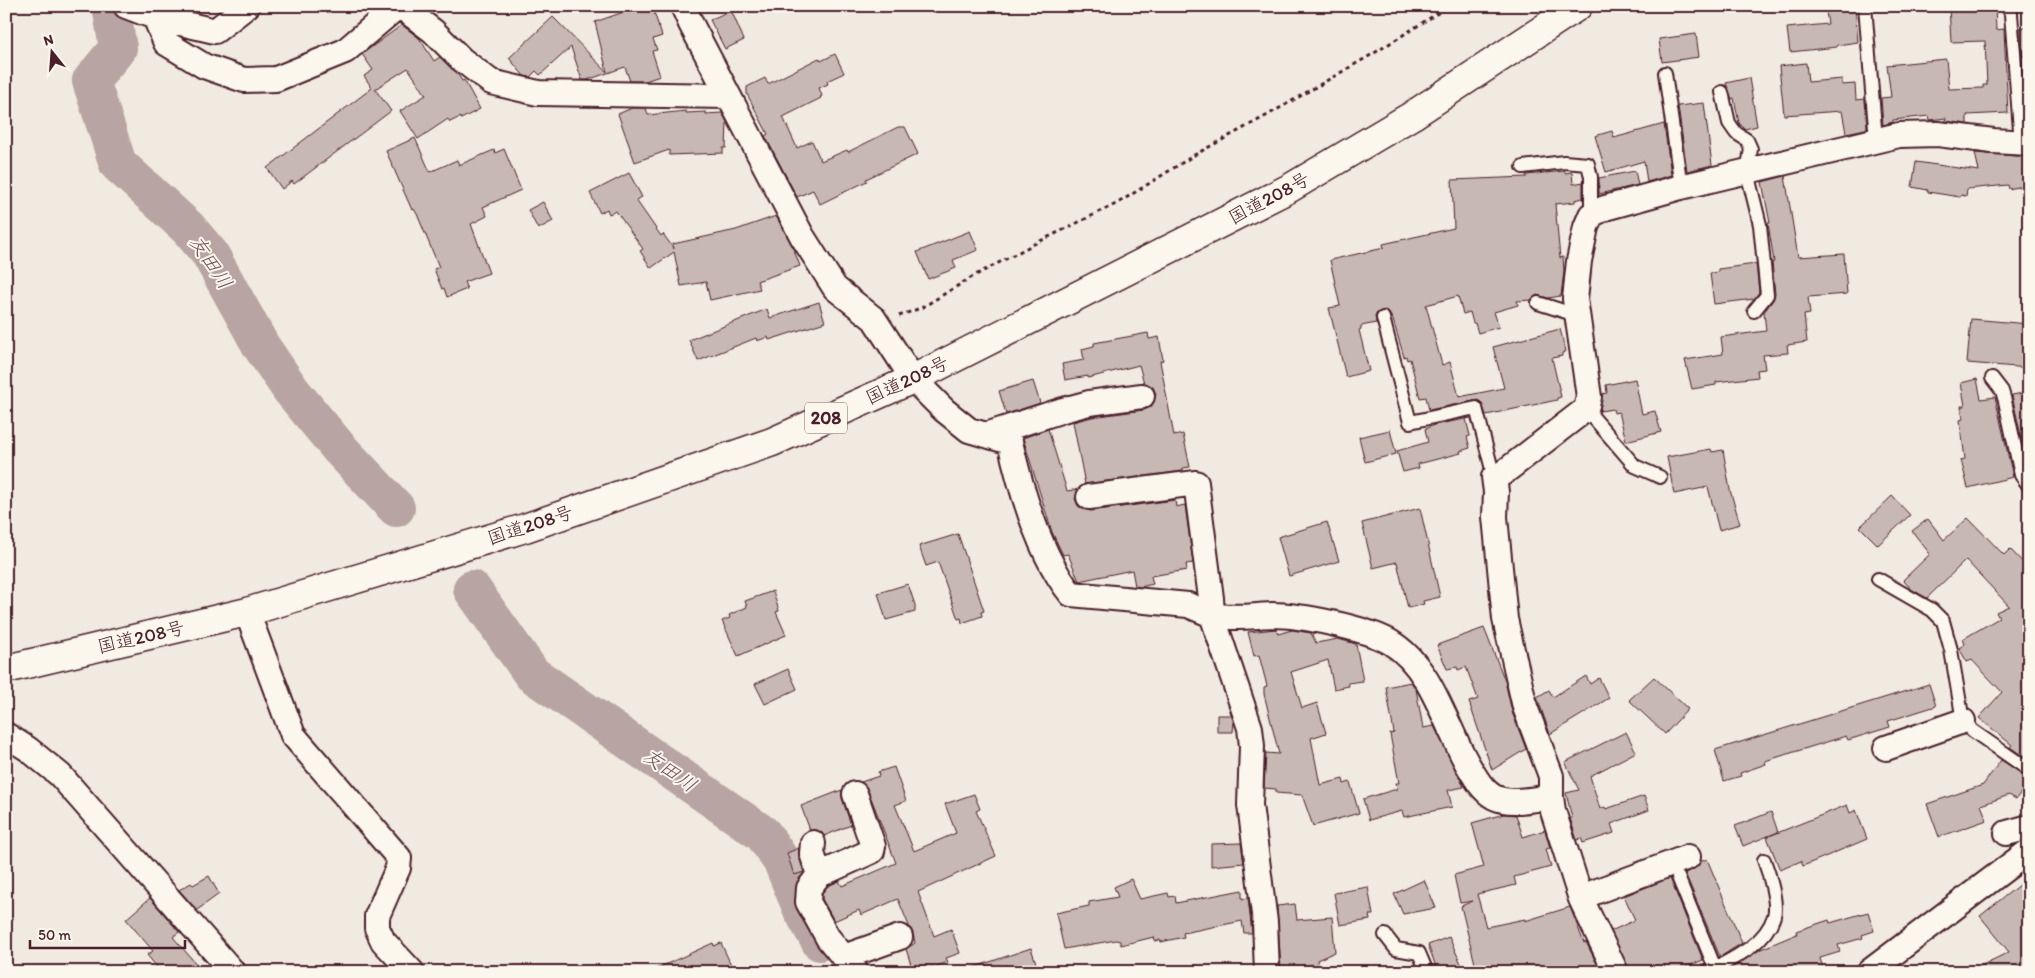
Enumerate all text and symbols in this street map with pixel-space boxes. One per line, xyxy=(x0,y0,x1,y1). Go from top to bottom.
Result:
north arrow xyxy=(28,28,78,78)
text: N xyxy=(41,31,55,50)
street label: 国道208号 xyxy=(1224,167,1314,229)
water label: 友田川 xyxy=(184,230,238,294)
street label: 国道208号 xyxy=(862,351,952,409)
road number: 208 xyxy=(805,402,847,433)
street label: 国道208号 xyxy=(484,500,576,550)
street label: 国道208号 xyxy=(95,616,187,658)
water label: 友田川 xyxy=(639,743,701,797)
scale bar xyxy=(30,918,185,950)
text: 50 m xyxy=(38,926,71,944)

